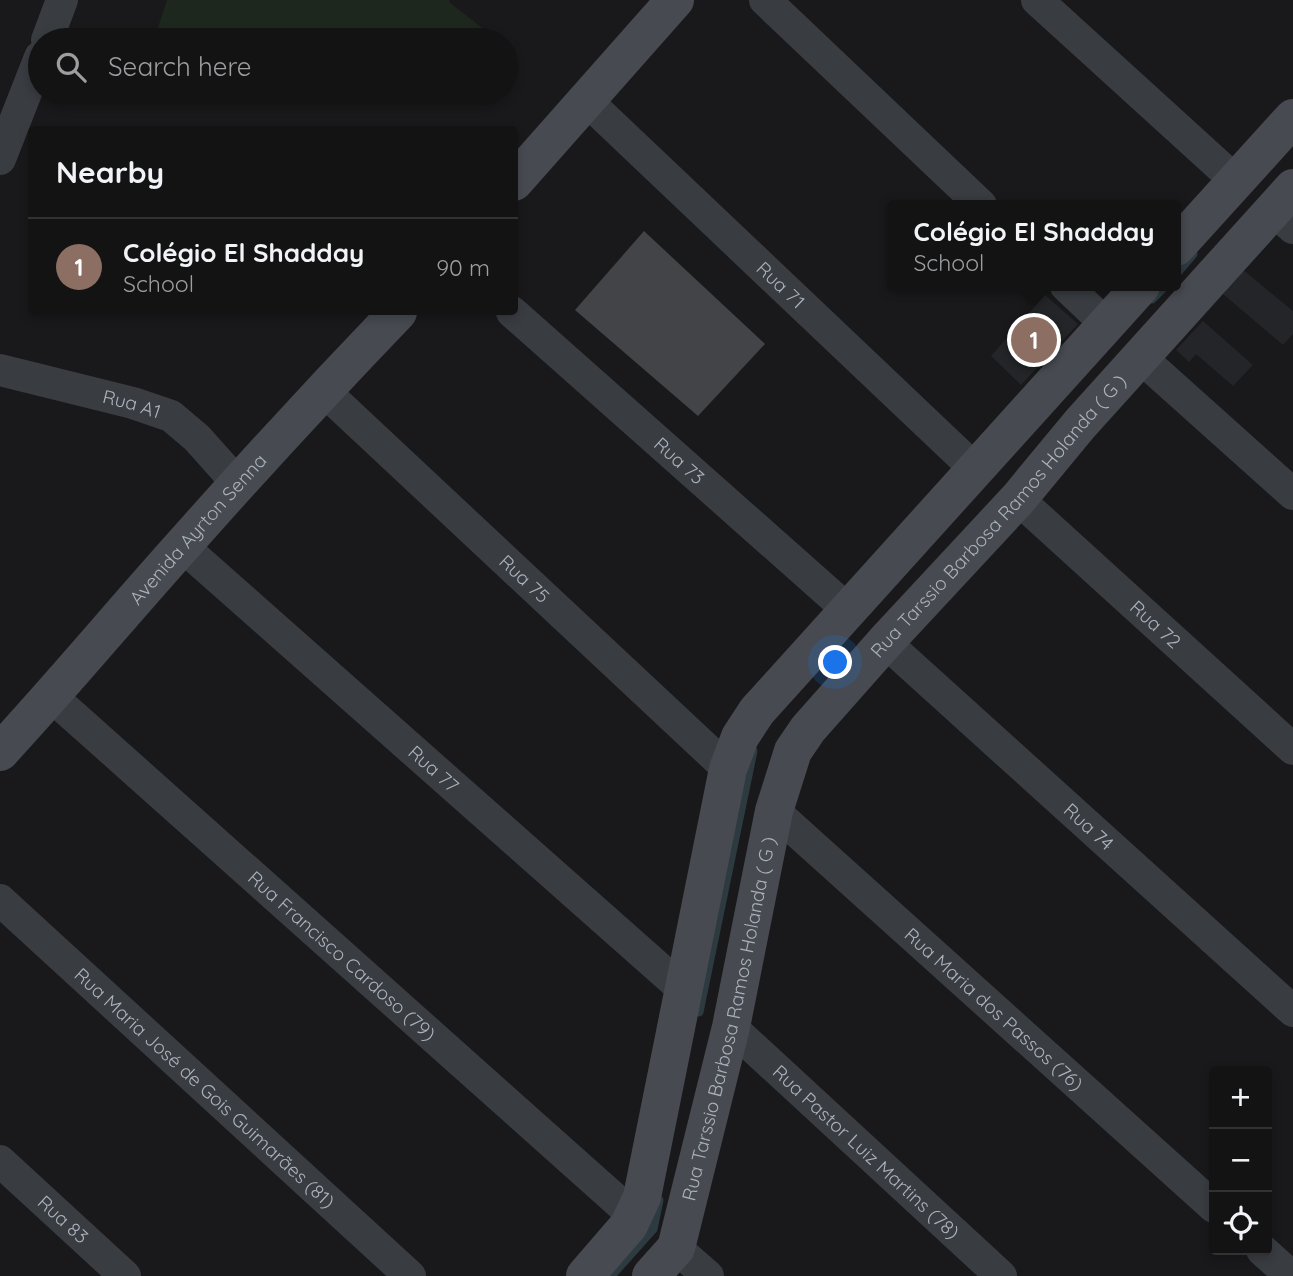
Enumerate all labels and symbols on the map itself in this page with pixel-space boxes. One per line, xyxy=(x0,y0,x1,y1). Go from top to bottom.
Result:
street label: Rua 71 xyxy=(752,256,810,313)
pin: 1 xyxy=(1011,314,1057,366)
street label: Rua Tarssio Barbosa Ramos Holanda ( G ) xyxy=(865,369,1131,662)
street label: Rua A1 xyxy=(100,384,164,424)
street label: Rua 73 xyxy=(649,432,710,489)
street label: Avenida Ayrton Senna xyxy=(124,448,271,610)
street label: Rua 75 xyxy=(494,549,555,608)
street label: Rua 72 xyxy=(1125,595,1186,653)
your location xyxy=(818,645,852,679)
street label: Rua 77 xyxy=(403,740,464,798)
street label: Rua 74 xyxy=(1059,798,1119,855)
street label: Rua Tarssio Barbosa Ramos Holanda ( G ) xyxy=(676,834,781,1203)
street label: Rua Francisco Cardoso (79) xyxy=(243,866,441,1046)
street label: Rua Maria dos Passos (76) xyxy=(900,922,1088,1096)
street label: Rua Maria José de Gois Guimarães (81) xyxy=(70,962,340,1213)
street label: Rua Pastor Luiz Martins (78) xyxy=(768,1060,965,1244)
street label: Rua 83 xyxy=(33,1190,94,1248)

